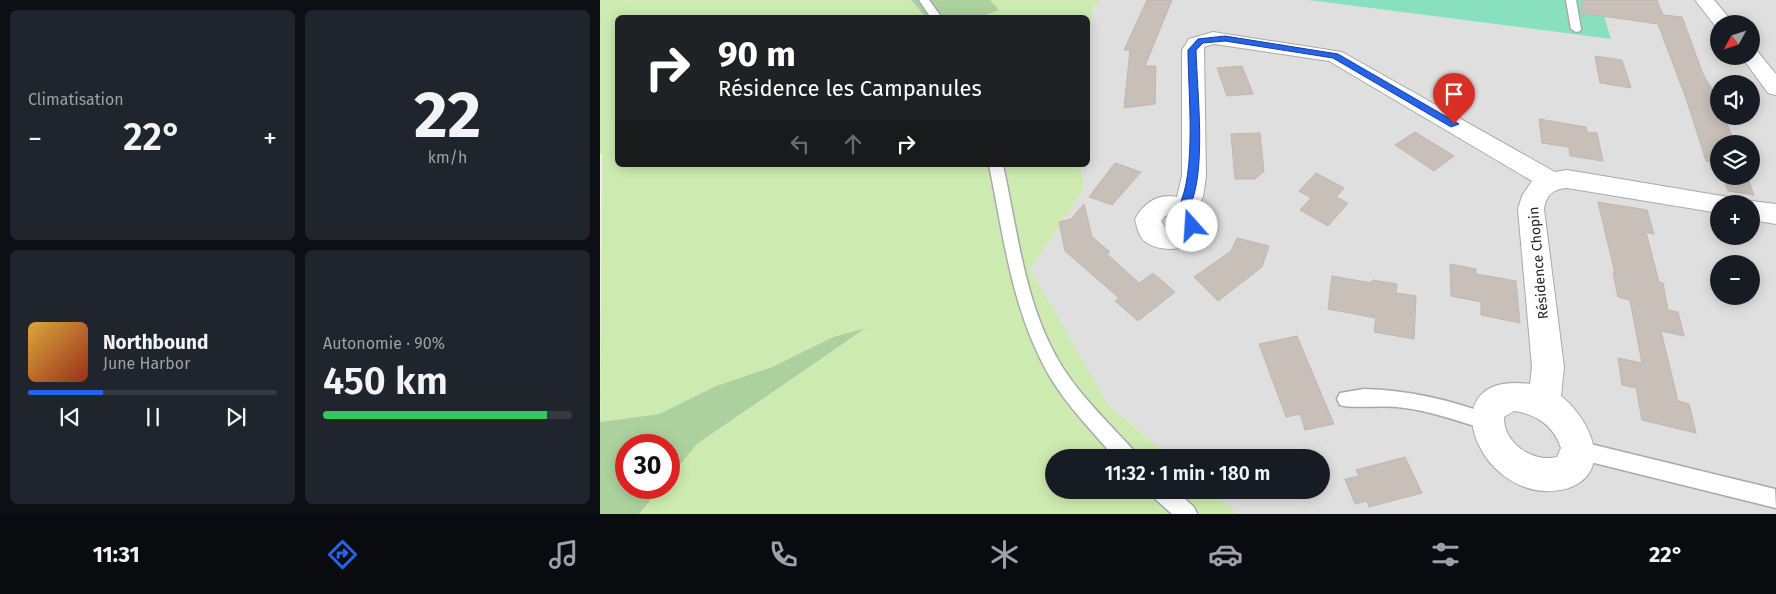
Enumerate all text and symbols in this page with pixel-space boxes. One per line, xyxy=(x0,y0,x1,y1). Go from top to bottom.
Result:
north arrow xyxy=(1710,15,1760,65)
map controls xyxy=(1710,15,1760,305)
text: 90 m xyxy=(718,33,796,75)
icon: right xyxy=(635,35,700,100)
pin xyxy=(1433,73,1475,124)
text: Résidence les Campanules xyxy=(718,75,982,102)
button: sound xyxy=(1710,75,1760,125)
text: 22 xyxy=(414,76,481,154)
icon: arrive xyxy=(1440,80,1468,108)
text: Climatisation xyxy=(28,90,124,109)
text: 22° xyxy=(123,114,182,160)
text: − xyxy=(28,122,42,155)
text: + xyxy=(263,122,277,155)
icon: left xyxy=(786,130,814,158)
icon: ahead xyxy=(839,130,867,158)
icon: right xyxy=(892,130,920,158)
button: layers xyxy=(1710,135,1760,185)
text: km/h xyxy=(428,148,467,167)
button: + xyxy=(1710,195,1760,245)
position arrow xyxy=(1165,199,1217,251)
street label: Résidence Chopin xyxy=(1525,206,1552,320)
button: − xyxy=(1710,255,1760,305)
text: Northbound xyxy=(103,331,208,354)
text: Autonomie · 90% xyxy=(323,334,445,353)
text: June Harbor xyxy=(103,354,190,373)
text: 450 km xyxy=(323,358,448,404)
icon: previous xyxy=(56,403,84,431)
icon: pause xyxy=(139,403,167,431)
icon: next xyxy=(222,403,250,431)
speed limit sign: 30 xyxy=(615,434,680,499)
text: 11:32 · 1 min · 180 m xyxy=(1105,462,1270,485)
icon: directions xyxy=(325,537,360,572)
icon: music xyxy=(546,537,581,572)
icon: phone xyxy=(766,537,801,572)
icon: climate xyxy=(987,537,1022,572)
icon: car xyxy=(1208,537,1243,572)
icon: filters xyxy=(1428,537,1463,572)
text: 11:31 xyxy=(93,541,140,568)
text: 22° xyxy=(1649,541,1683,568)

